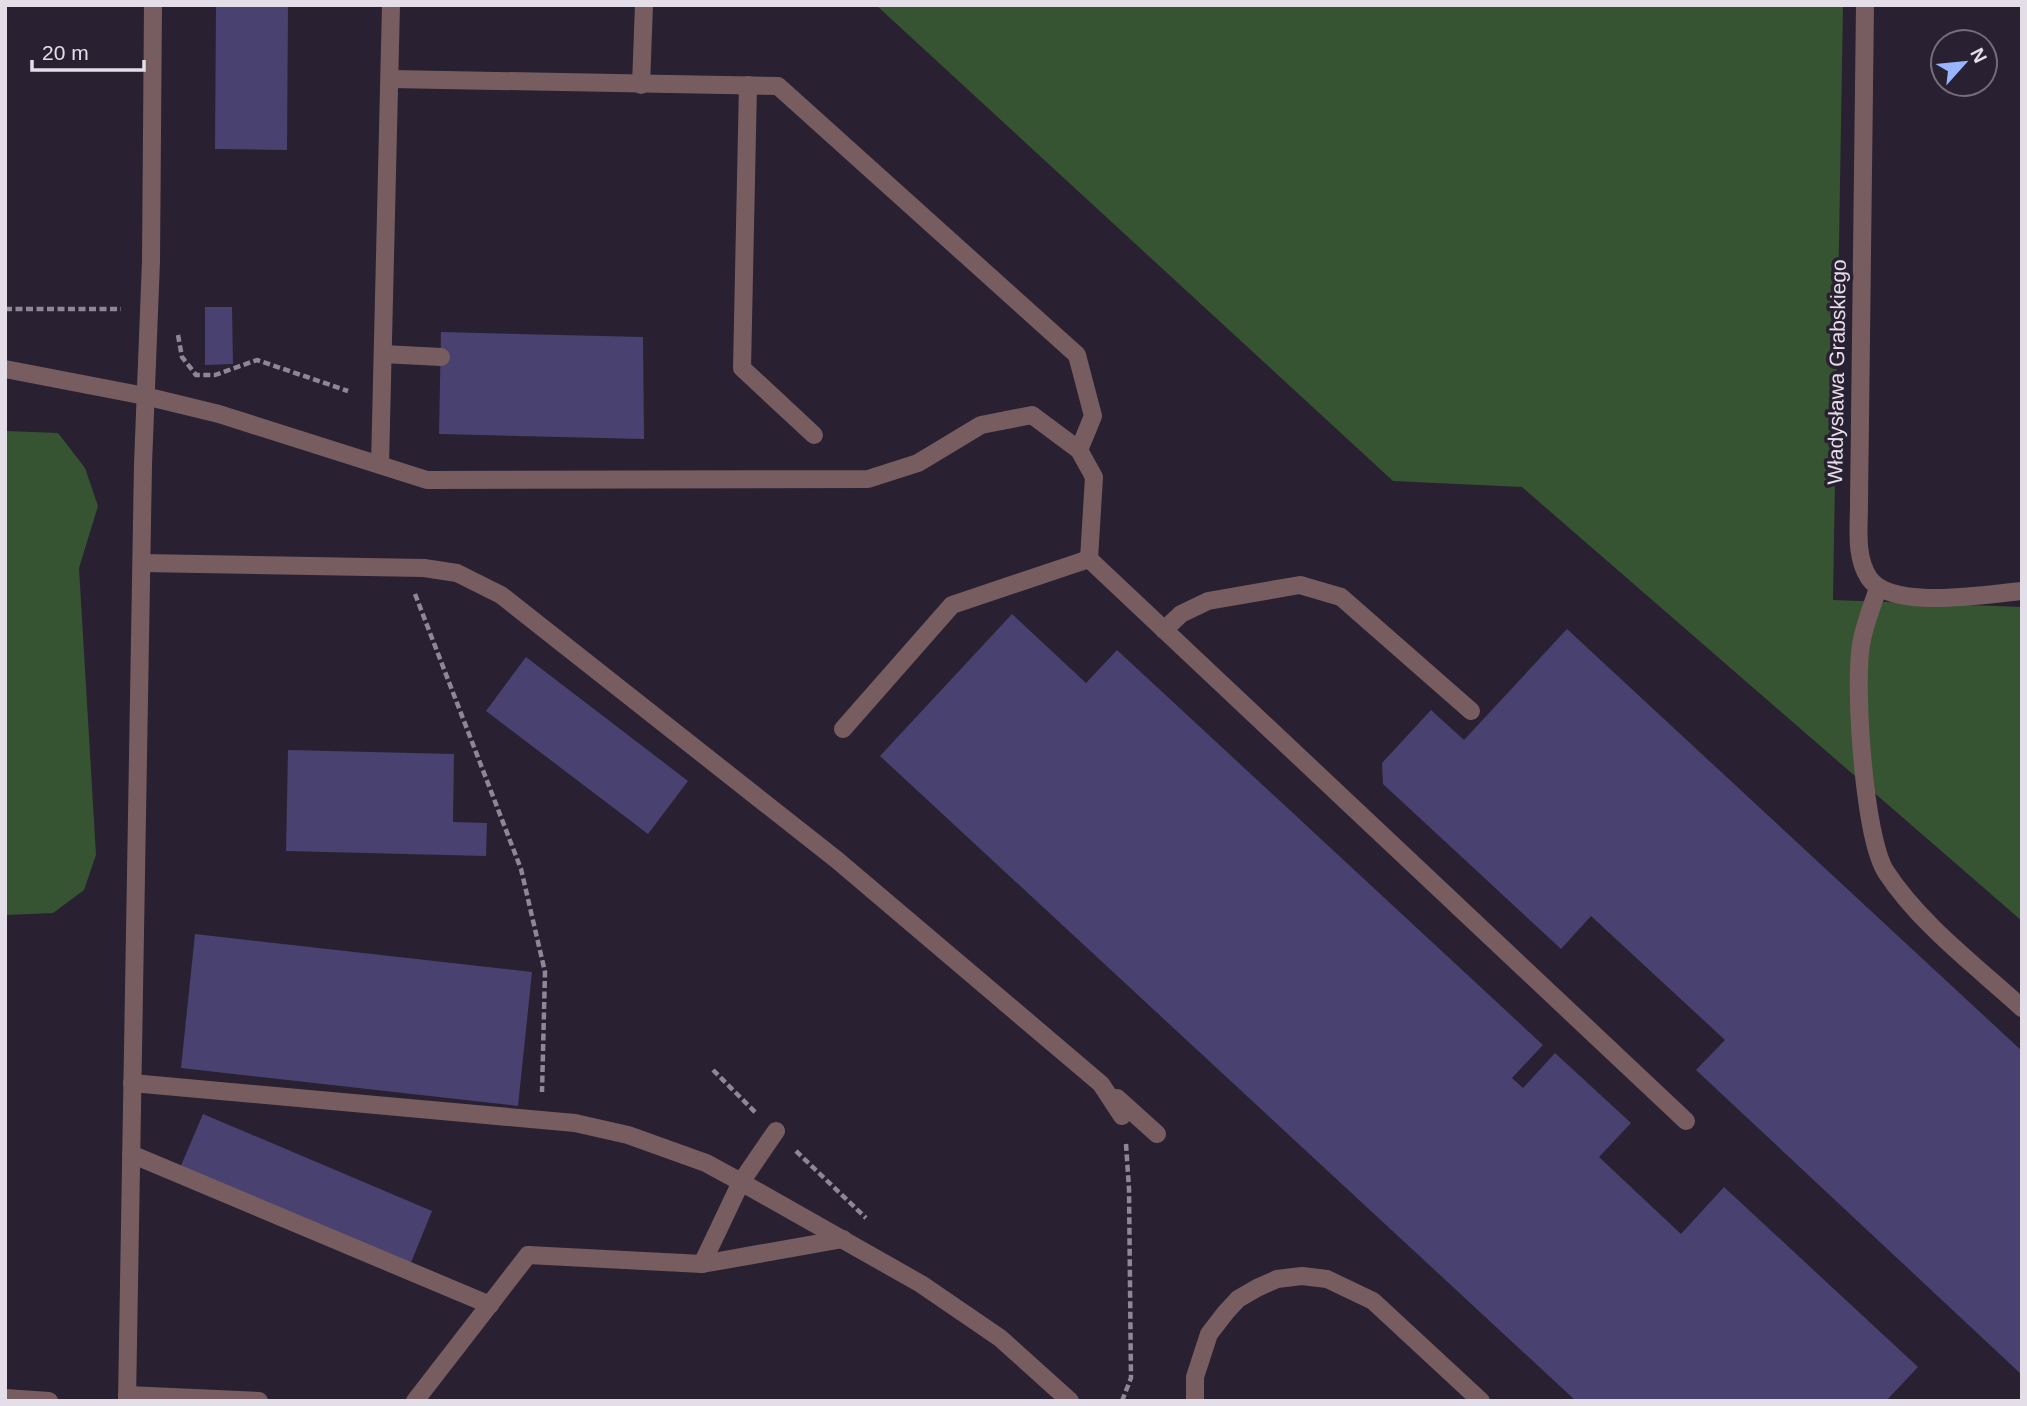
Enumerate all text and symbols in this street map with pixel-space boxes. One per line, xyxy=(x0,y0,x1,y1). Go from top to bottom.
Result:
scale bar xyxy=(32,28,144,72)
north arrow xyxy=(1929,28,1999,98)
text: 20 m xyxy=(42,41,89,64)
text: N xyxy=(1966,45,1991,66)
street label: Władysława Grabskiego xyxy=(1823,259,1850,485)

